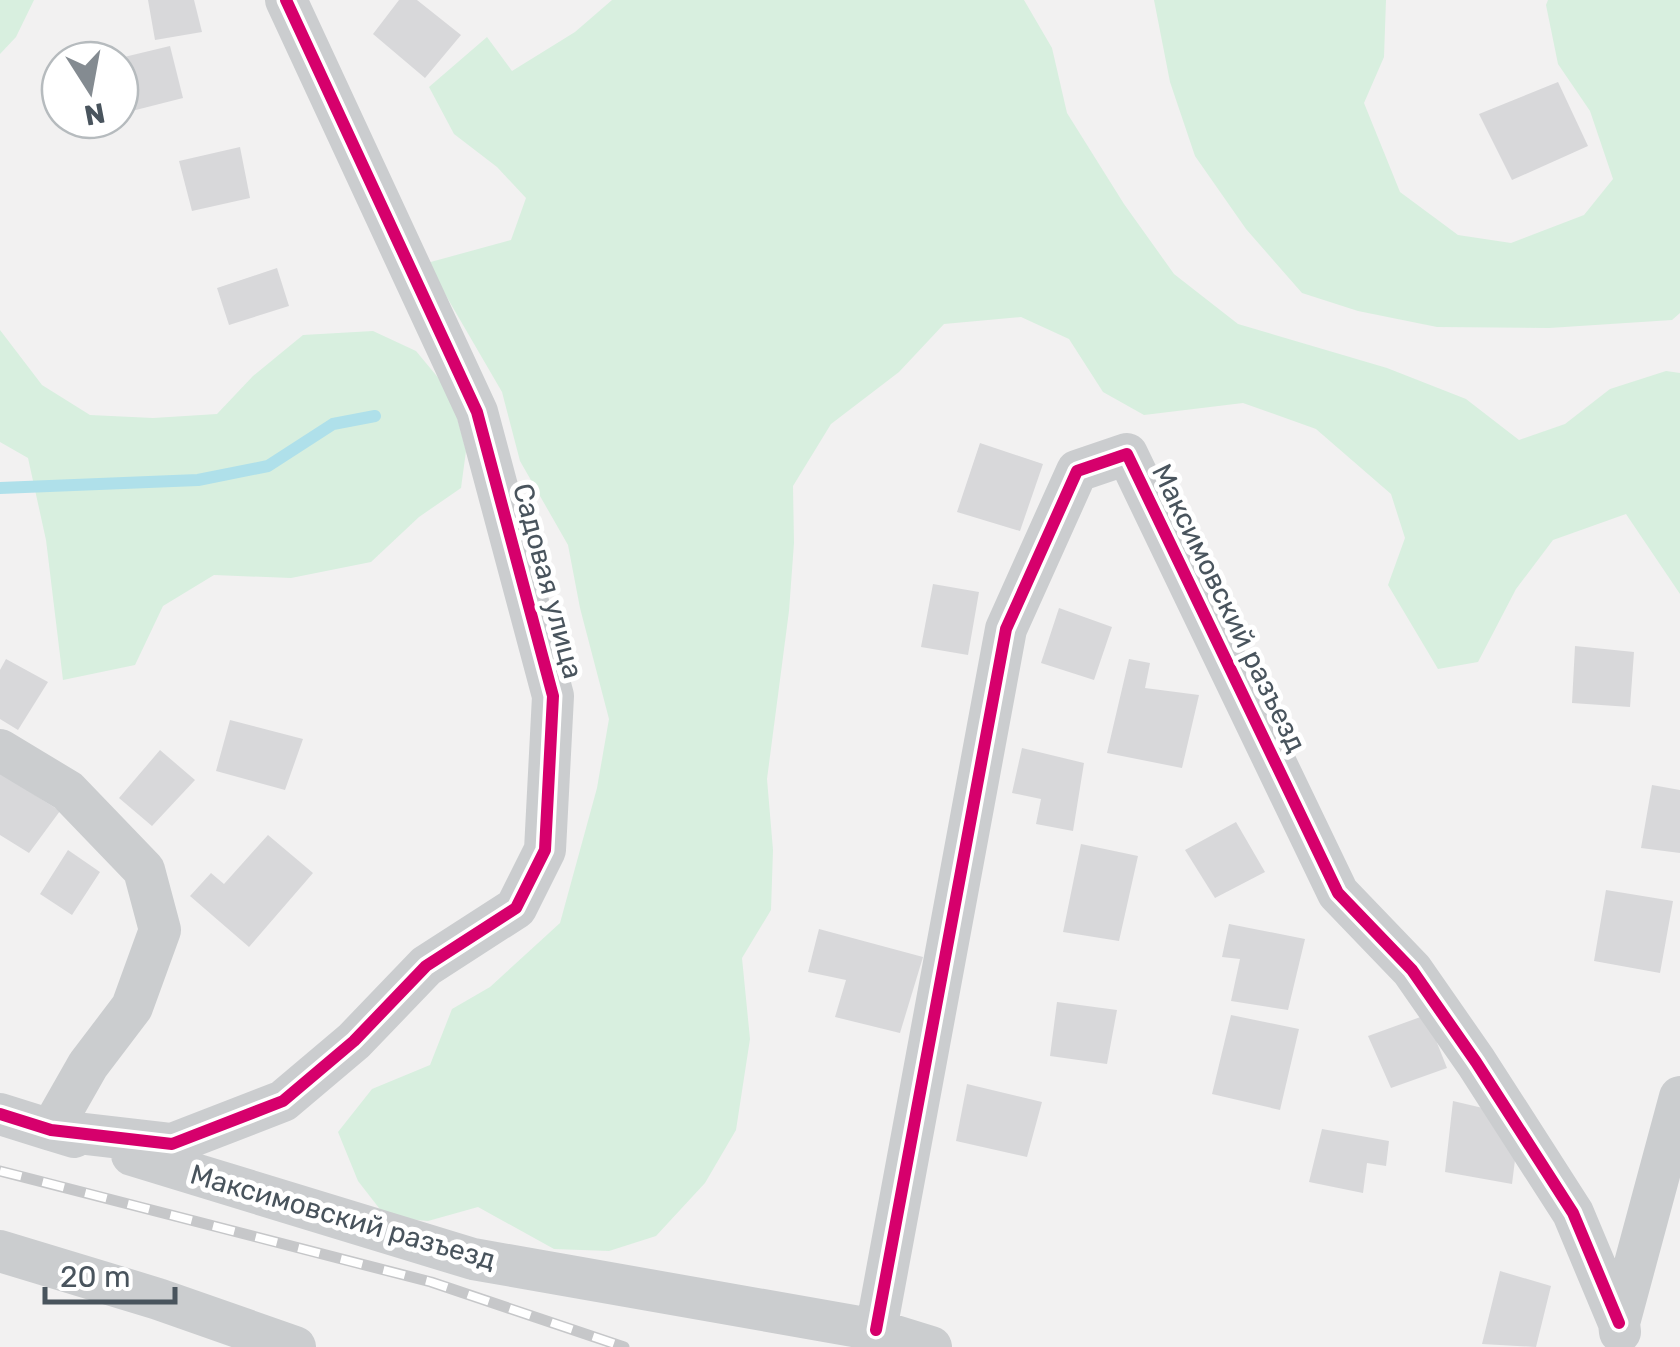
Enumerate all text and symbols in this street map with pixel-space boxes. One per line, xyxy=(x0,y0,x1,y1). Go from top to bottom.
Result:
north arrow xyxy=(40,40,140,140)
text: N xyxy=(82,96,108,132)
street label: Максимовский разъезд xyxy=(1145,459,1313,757)
street label: Садовая улица xyxy=(506,480,590,682)
street label: Максимовский разъезд xyxy=(186,1158,500,1276)
scale bar xyxy=(45,1242,175,1304)
text: 20 m xyxy=(60,1259,131,1295)

